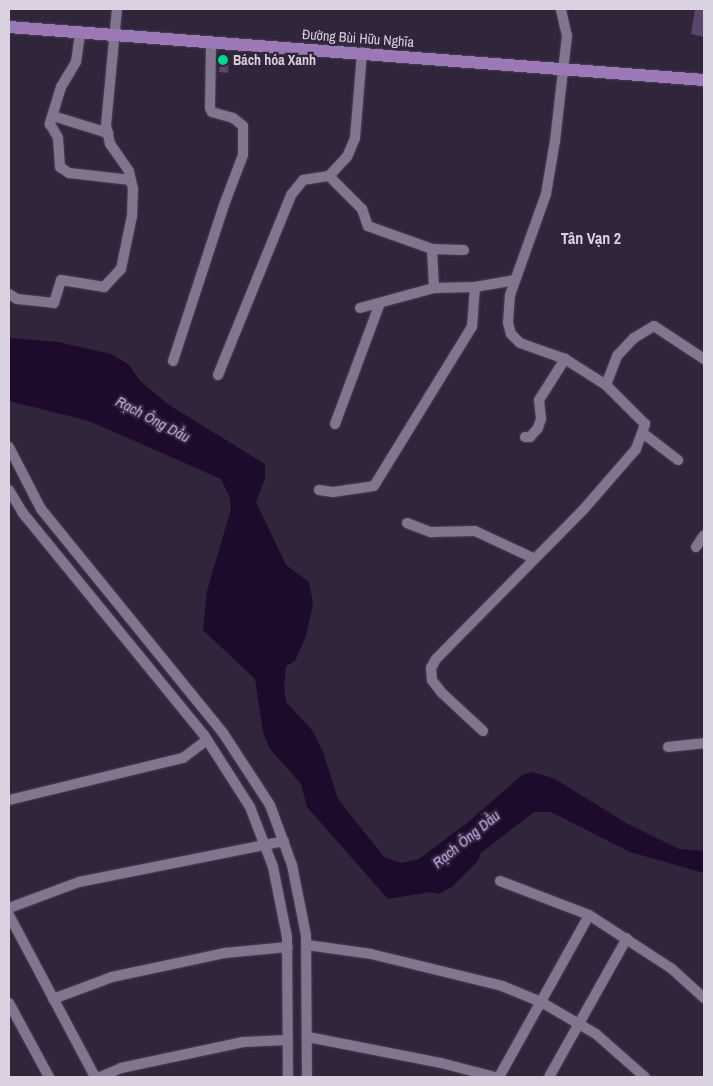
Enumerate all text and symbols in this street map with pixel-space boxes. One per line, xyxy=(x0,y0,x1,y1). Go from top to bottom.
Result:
street label: Đường Bùi Hữu Nghĩa xyxy=(301,26,415,50)
place label: Bách hóa Xanh xyxy=(233,52,316,68)
marker: Bách hóa Xanh xyxy=(217,54,229,66)
district label: Tân Vạn 2 xyxy=(561,228,621,248)
water label: Rạch Ông Dầu xyxy=(113,392,193,446)
water label: Rạch Ông Dầu xyxy=(429,806,503,872)

